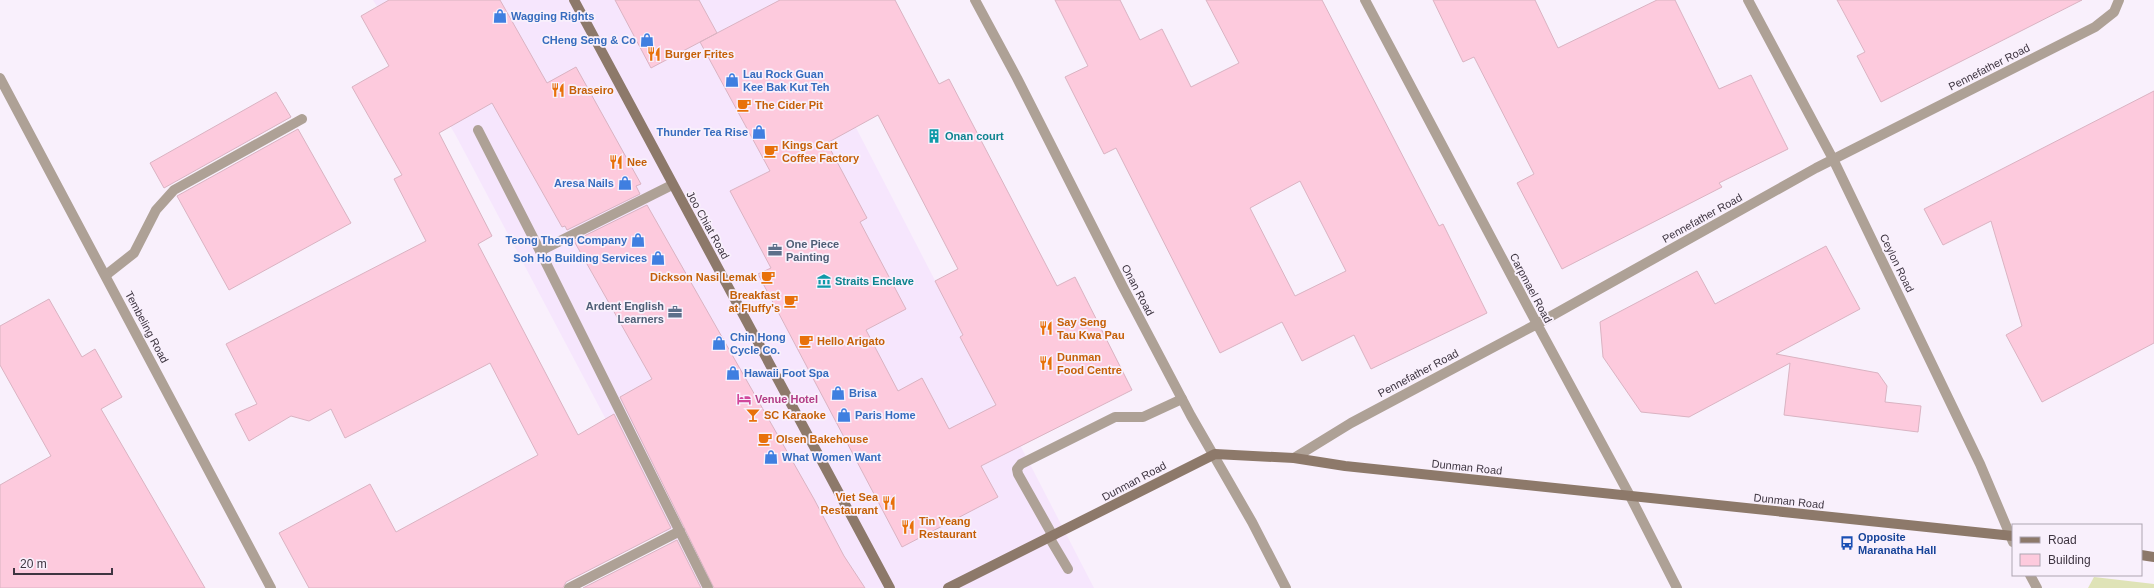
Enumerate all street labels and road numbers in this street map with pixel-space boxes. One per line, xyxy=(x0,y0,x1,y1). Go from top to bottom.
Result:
street label: Pennefather Road xyxy=(1946,41,2032,93)
street label: Joo Chiat Road xyxy=(684,189,732,261)
street label: Pennefather Road xyxy=(1660,191,1744,245)
street label: Ceylon Road xyxy=(1878,232,1916,294)
street label: Carpmael Road xyxy=(1508,251,1554,325)
street label: Onan Road xyxy=(1119,262,1157,318)
street label: Tembeling Road xyxy=(123,289,171,365)
street label: Pennefather Road xyxy=(1376,347,1460,399)
street label: Dunman Road xyxy=(1431,457,1503,477)
street label: Dunman Road xyxy=(1100,459,1168,503)
street label: Dunman Road xyxy=(1753,491,1825,511)

